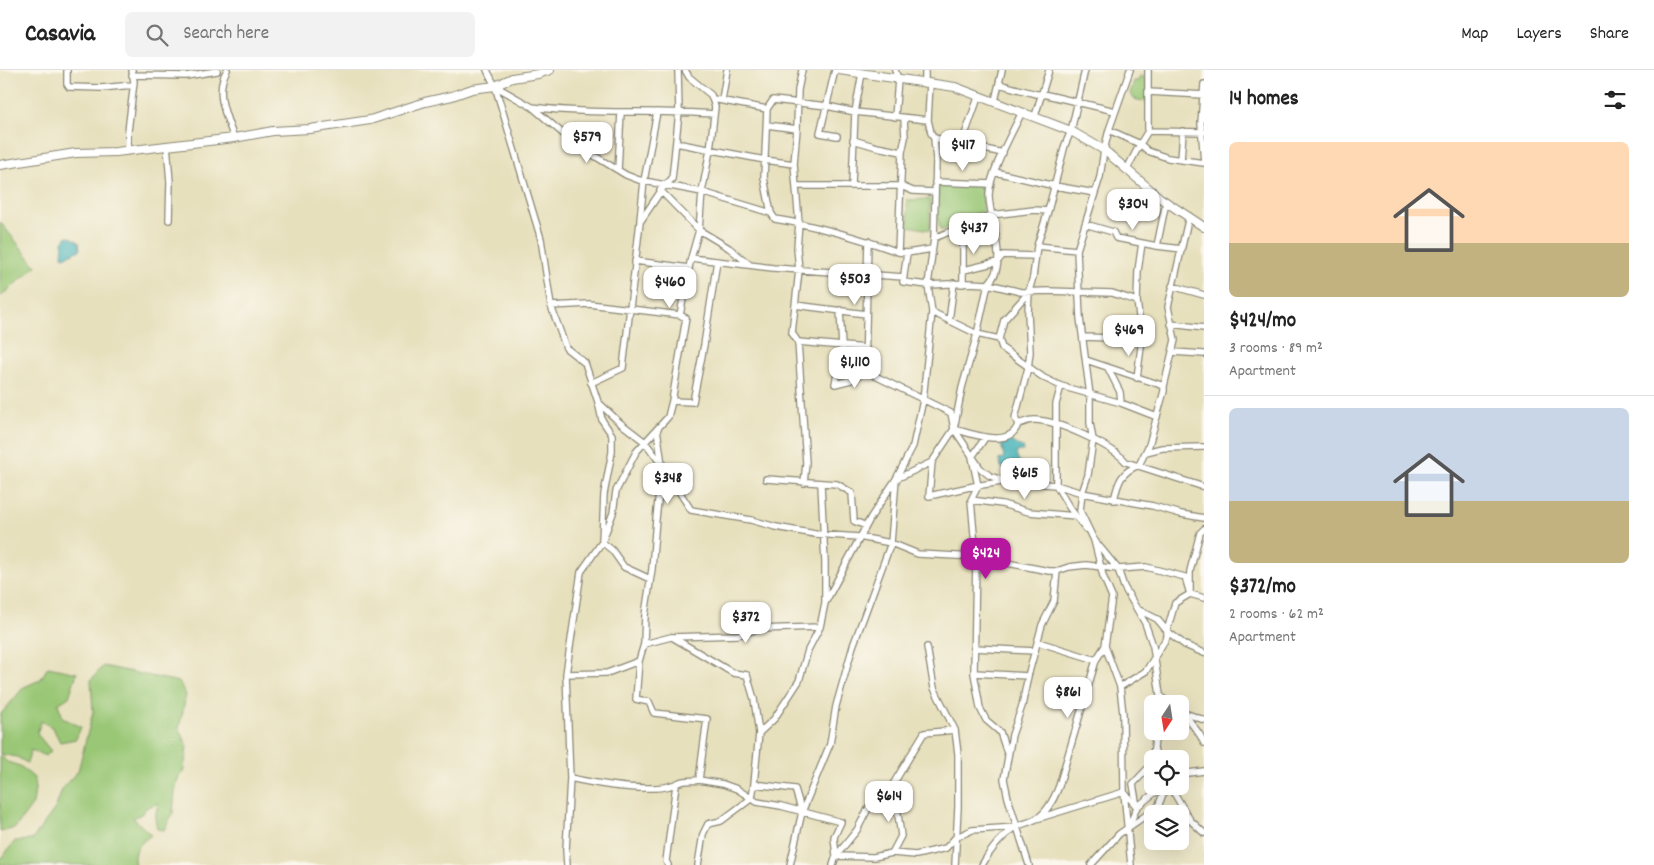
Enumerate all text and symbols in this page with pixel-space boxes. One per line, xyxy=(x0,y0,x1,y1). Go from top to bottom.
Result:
search box xyxy=(125,12,475,57)
text: Casavia xyxy=(25,18,95,52)
icon: search xyxy=(143,21,171,49)
text: Search here xyxy=(183,21,269,48)
text: Map xyxy=(1461,22,1488,47)
text: Layers xyxy=(1516,22,1562,47)
text: Share xyxy=(1590,22,1629,47)
text: 14 homes xyxy=(1229,85,1299,115)
icon: filters xyxy=(1601,86,1629,114)
pin: $579 xyxy=(557,122,617,164)
text: $579 xyxy=(573,126,601,149)
pin: $417 xyxy=(933,129,993,172)
text: $417 xyxy=(951,134,975,157)
icon: home xyxy=(1384,175,1474,265)
pin: $304 xyxy=(1103,189,1163,231)
text: $304 xyxy=(1118,193,1148,216)
pin: $437 xyxy=(944,212,1004,255)
text: $437 xyxy=(960,217,988,240)
pin: $503 xyxy=(825,264,885,306)
pin: $460 xyxy=(640,266,700,309)
text: $503 xyxy=(839,268,871,291)
text: $460 xyxy=(654,271,686,294)
text: $424/mo xyxy=(1229,307,1296,337)
pin: $469 xyxy=(1099,314,1159,357)
text: $469 xyxy=(1114,319,1144,342)
text: 3 rooms · 89 m² xyxy=(1229,337,1323,360)
pin: $1,110 xyxy=(814,346,896,389)
text: $1,110 xyxy=(840,351,870,374)
text: Apartment xyxy=(1229,360,1296,383)
icon: home xyxy=(1384,440,1474,530)
pin: $615 xyxy=(995,458,1055,500)
pin: $348 xyxy=(638,462,698,505)
text: $615 xyxy=(1012,462,1038,485)
text: $348 xyxy=(654,467,682,490)
pin: $424 xyxy=(956,538,1016,580)
text: $424 xyxy=(972,542,1000,565)
text: $372/mo xyxy=(1229,573,1296,603)
pin: $372 xyxy=(716,602,776,644)
text: 2 rooms · 62 m² xyxy=(1229,603,1324,626)
text: $372 xyxy=(732,606,760,629)
text: Apartment xyxy=(1229,626,1296,649)
pin: $861 xyxy=(1038,676,1098,719)
text: $861 xyxy=(1055,681,1081,704)
north arrow xyxy=(1144,695,1189,740)
map controls xyxy=(1144,695,1189,850)
button: locate xyxy=(1144,750,1189,795)
pin: $614 xyxy=(859,780,919,823)
text: $614 xyxy=(876,785,902,808)
button: layers xyxy=(1144,805,1189,850)

